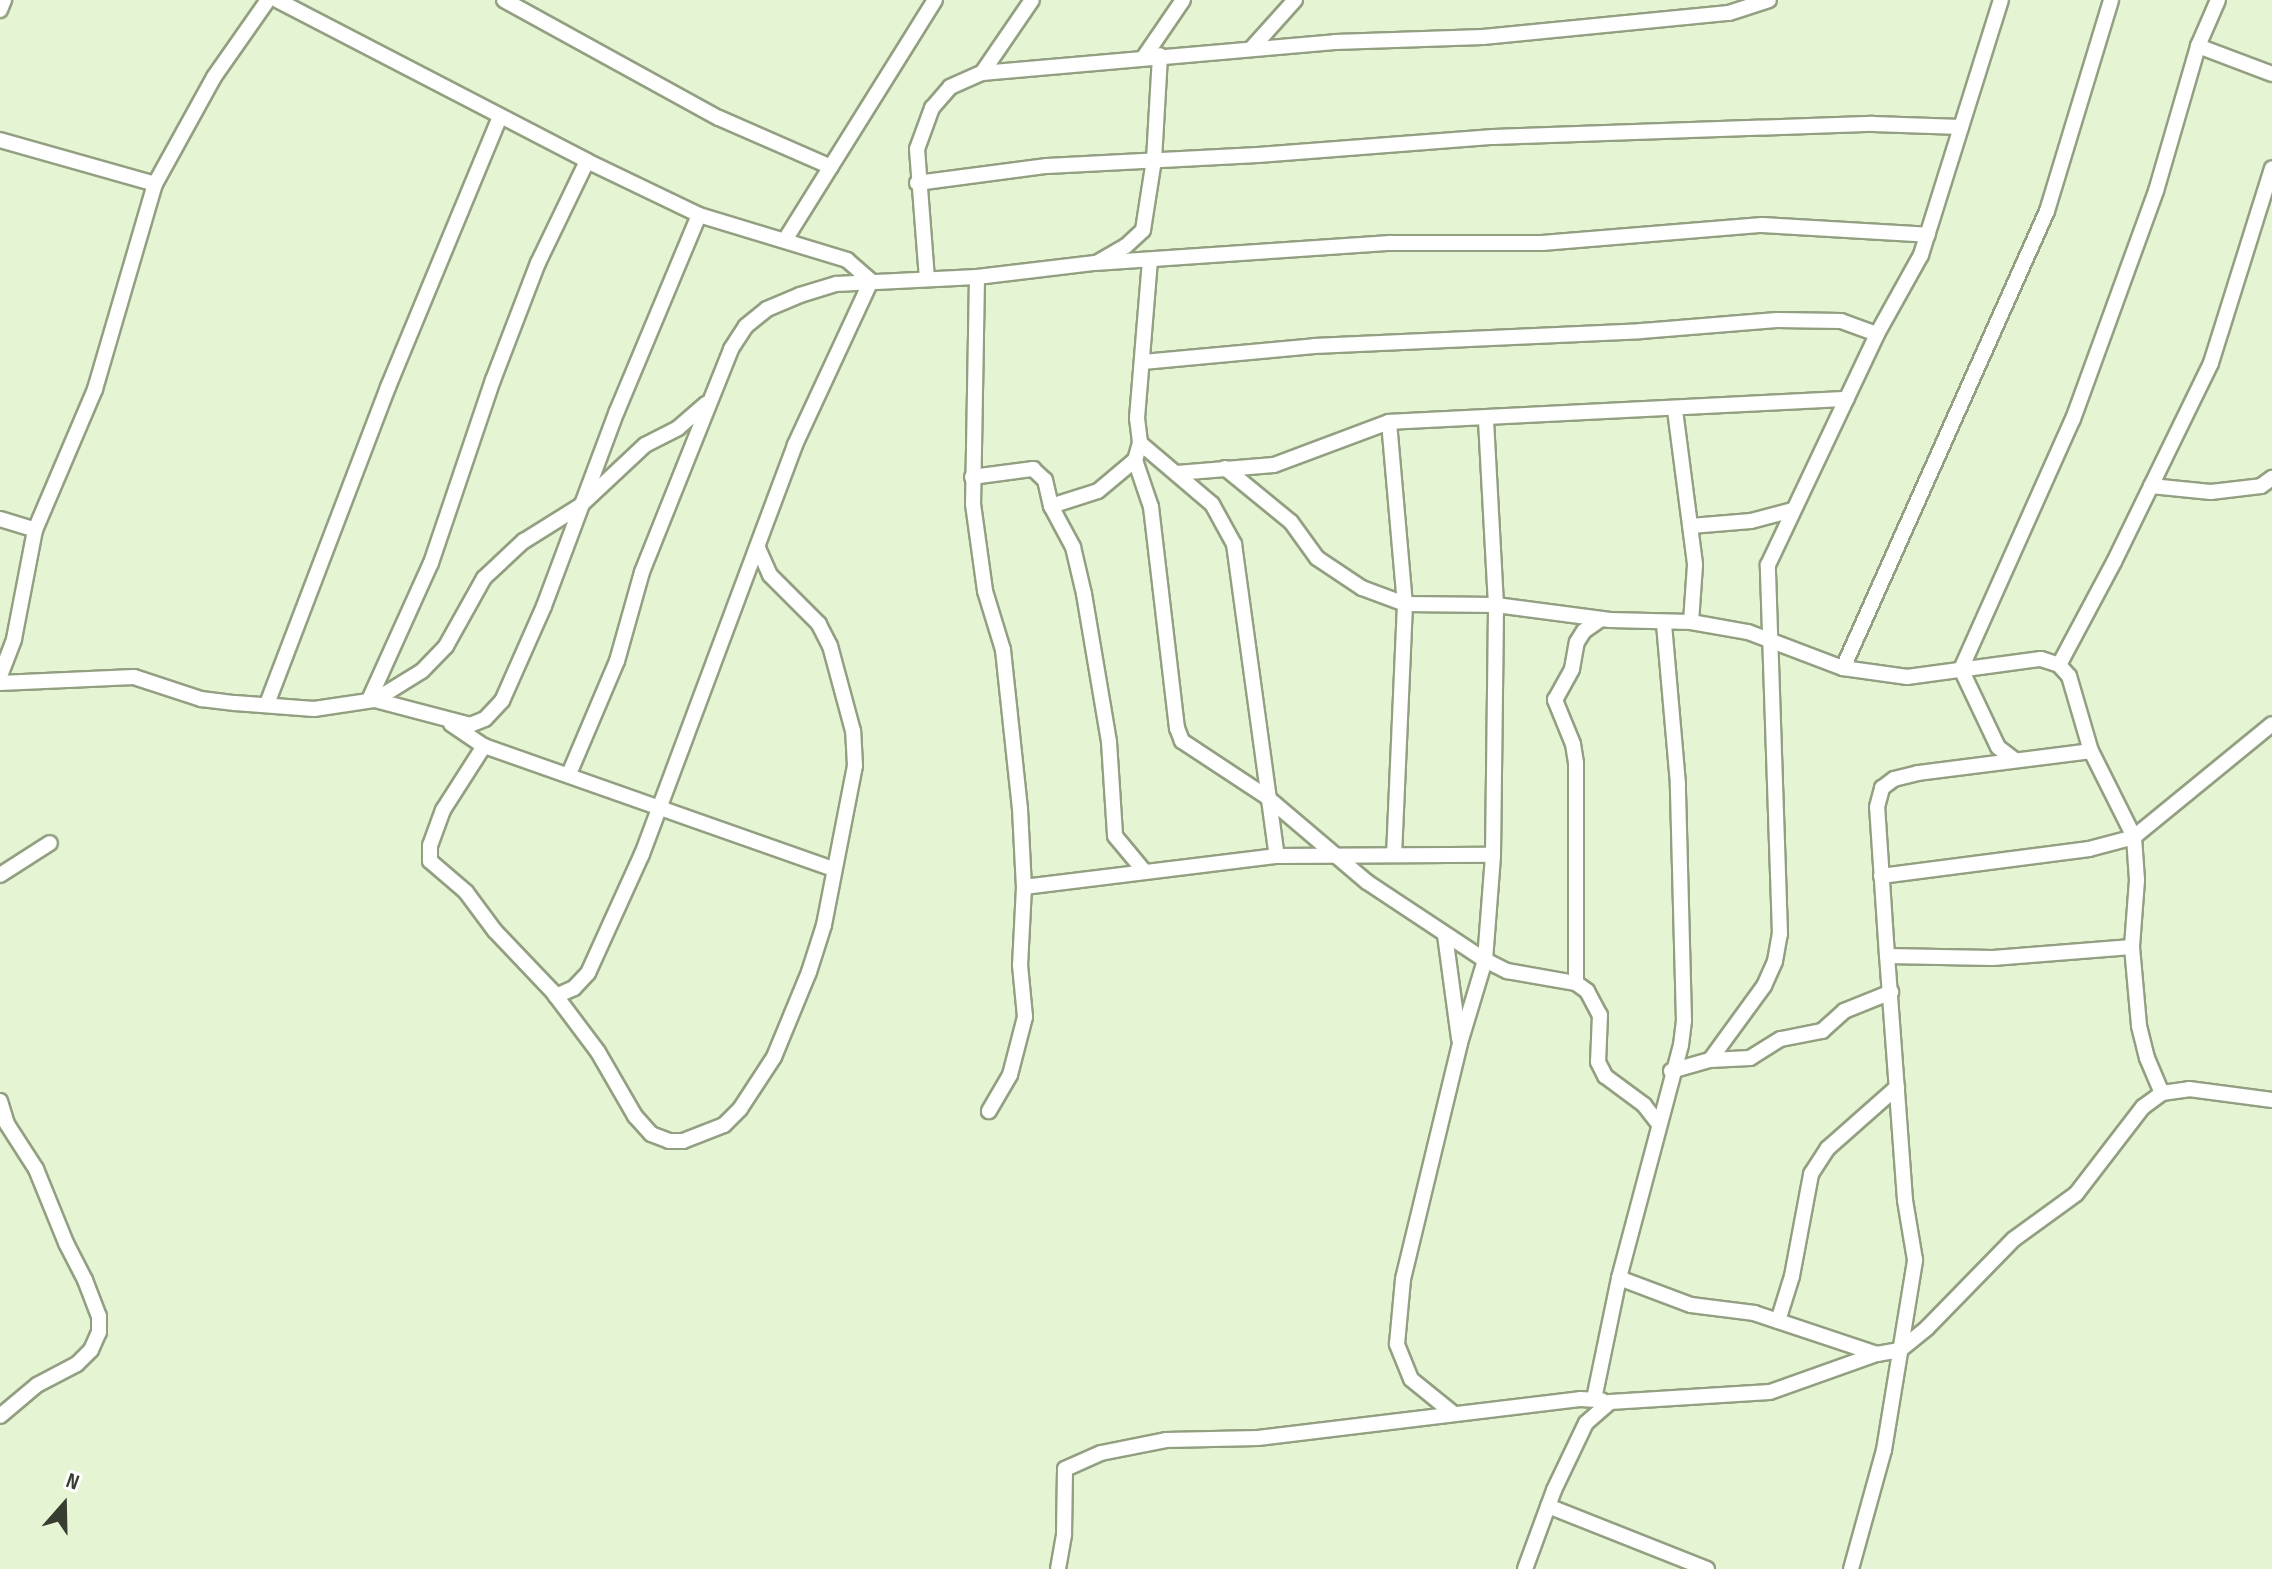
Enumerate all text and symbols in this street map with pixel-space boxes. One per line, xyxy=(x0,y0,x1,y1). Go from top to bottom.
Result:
north arrow xyxy=(24,1465,104,1545)
text: N xyxy=(62,1467,83,1497)

